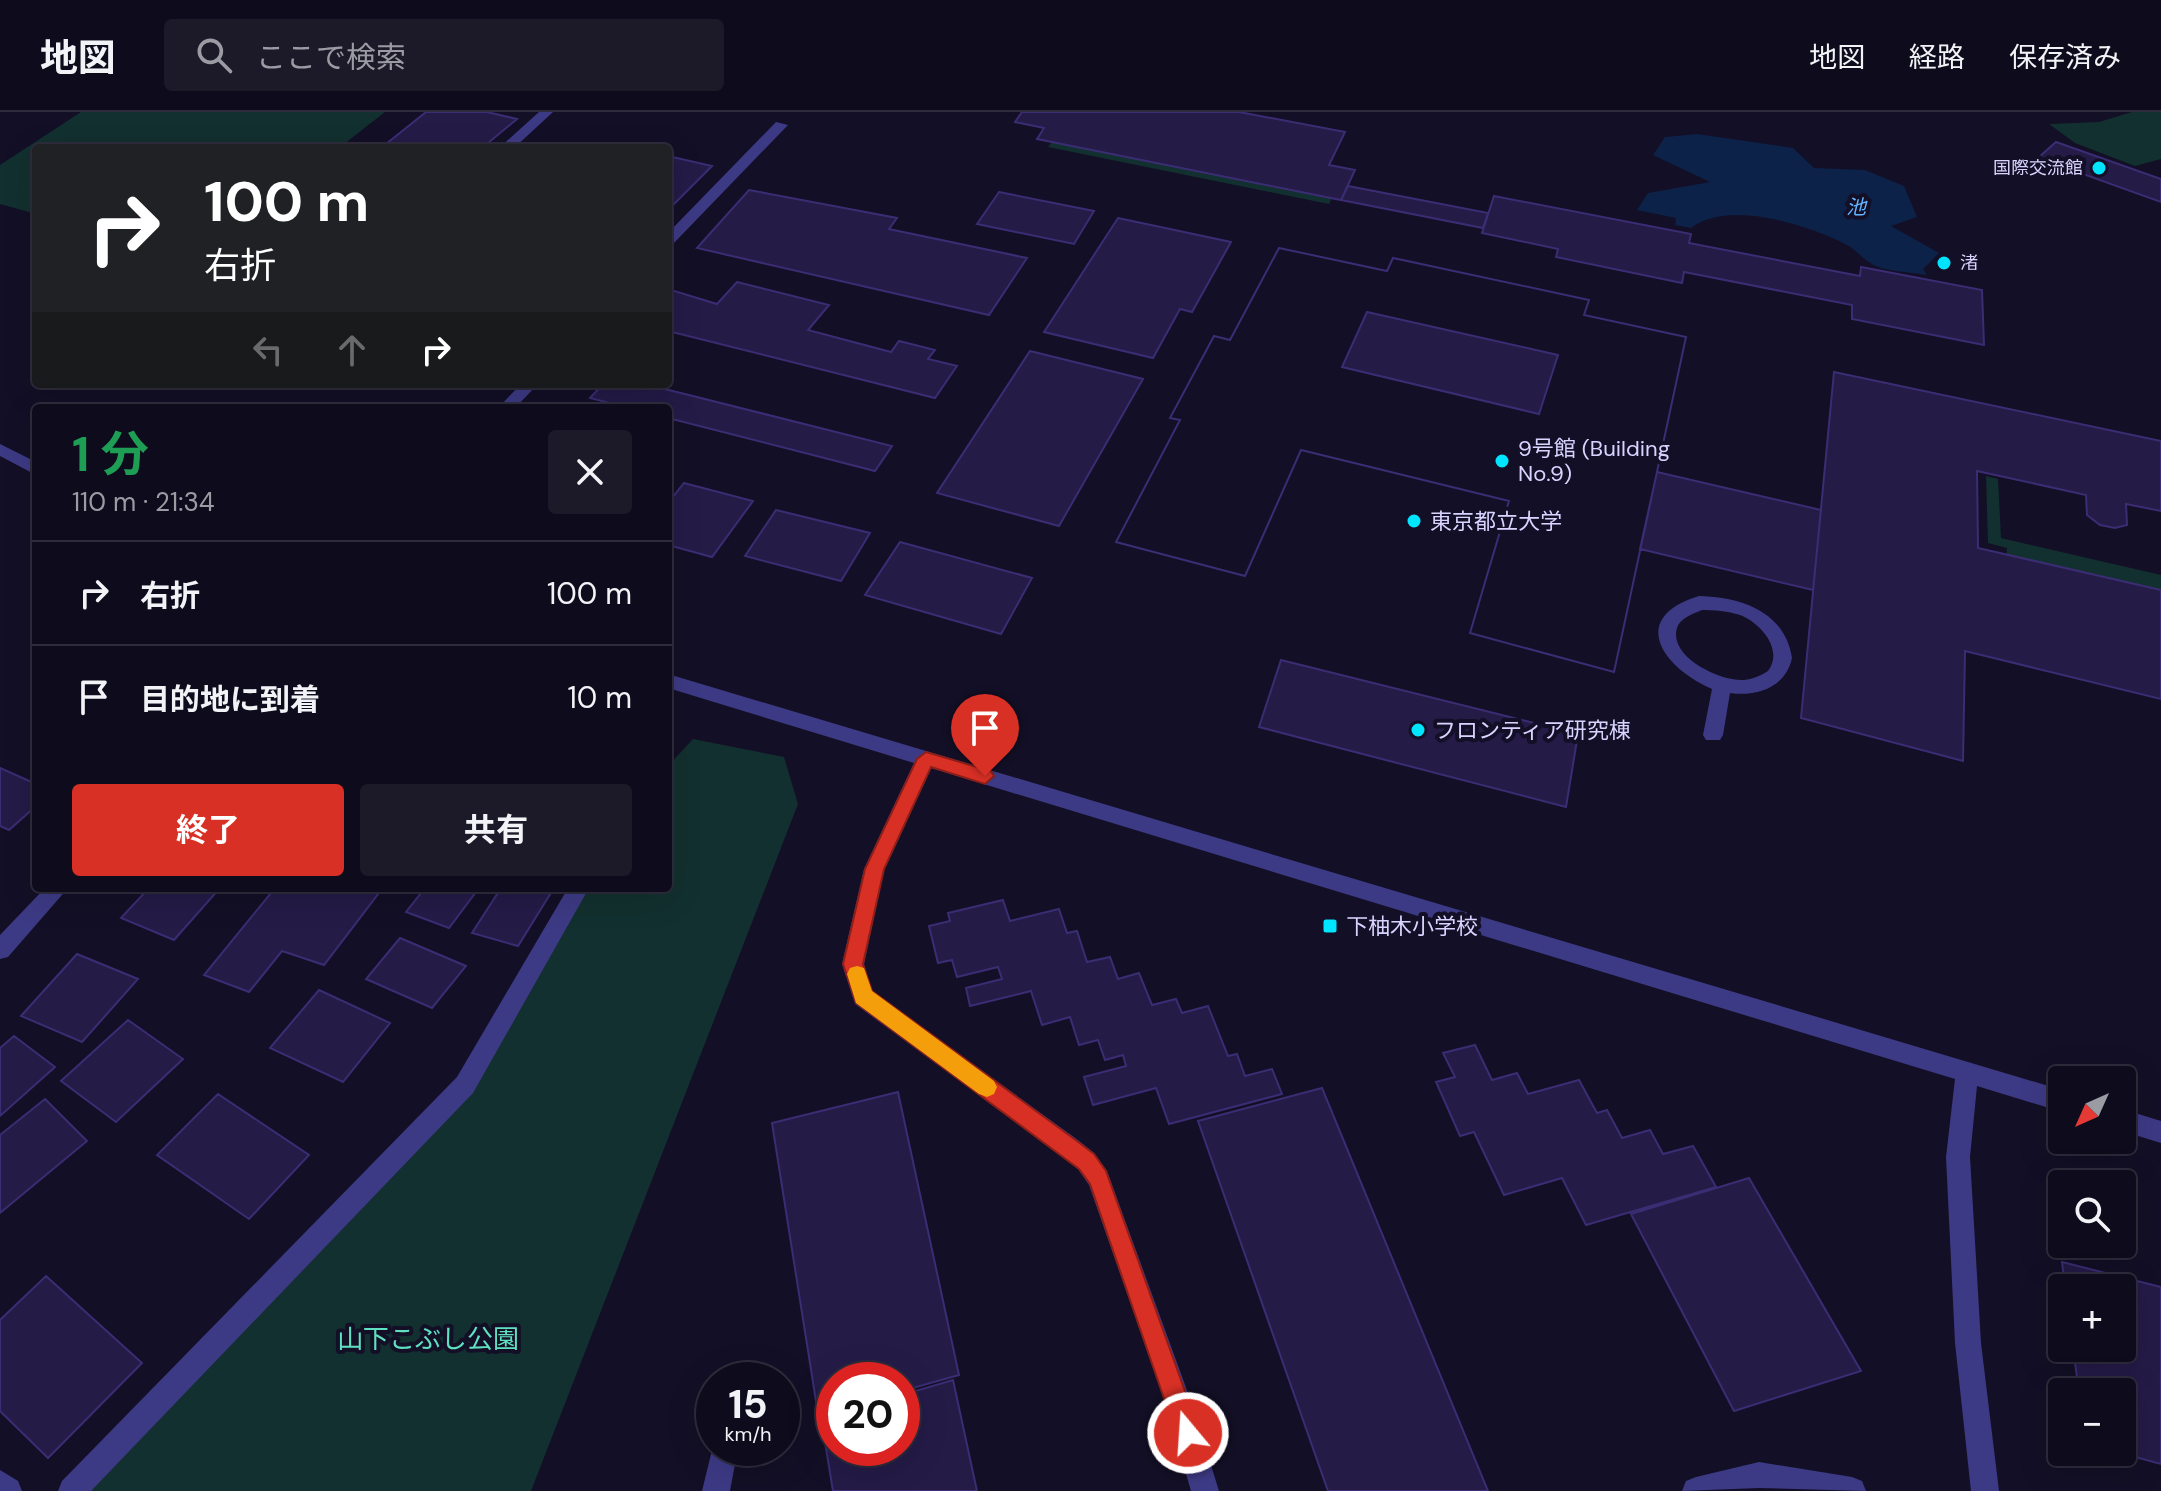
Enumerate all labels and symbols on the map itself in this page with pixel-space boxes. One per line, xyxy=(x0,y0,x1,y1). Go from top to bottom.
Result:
place label: 国際交流館 xyxy=(1993,156,2083,180)
marker: 国際交流館 xyxy=(2090,159,2108,177)
water label: 池 xyxy=(1846,194,1868,220)
place label: 渚 xyxy=(1960,251,1978,275)
marker: 渚 xyxy=(1935,254,1953,272)
place label: 9号館 (Building No.9) xyxy=(1518,434,1670,488)
marker: 9号館 (Building No.9) xyxy=(1493,452,1511,470)
place label: 東京都立大学 xyxy=(1430,507,1562,536)
marker: 東京都立大学 xyxy=(1405,512,1423,530)
pin xyxy=(951,694,1019,776)
place label: フロンティア研究棟 xyxy=(1434,716,1631,745)
marker: フロンティア研究棟 xyxy=(1409,721,1427,739)
place label: 下柚木小学校 xyxy=(1346,912,1478,941)
marker: 下柚木小学校 xyxy=(1321,917,1339,935)
north arrow xyxy=(2048,1066,2136,1154)
park label: 山下こぶし公園 xyxy=(337,1322,519,1356)
speed limit sign: 20 xyxy=(816,1362,920,1466)
position arrow xyxy=(1146,1391,1230,1475)

